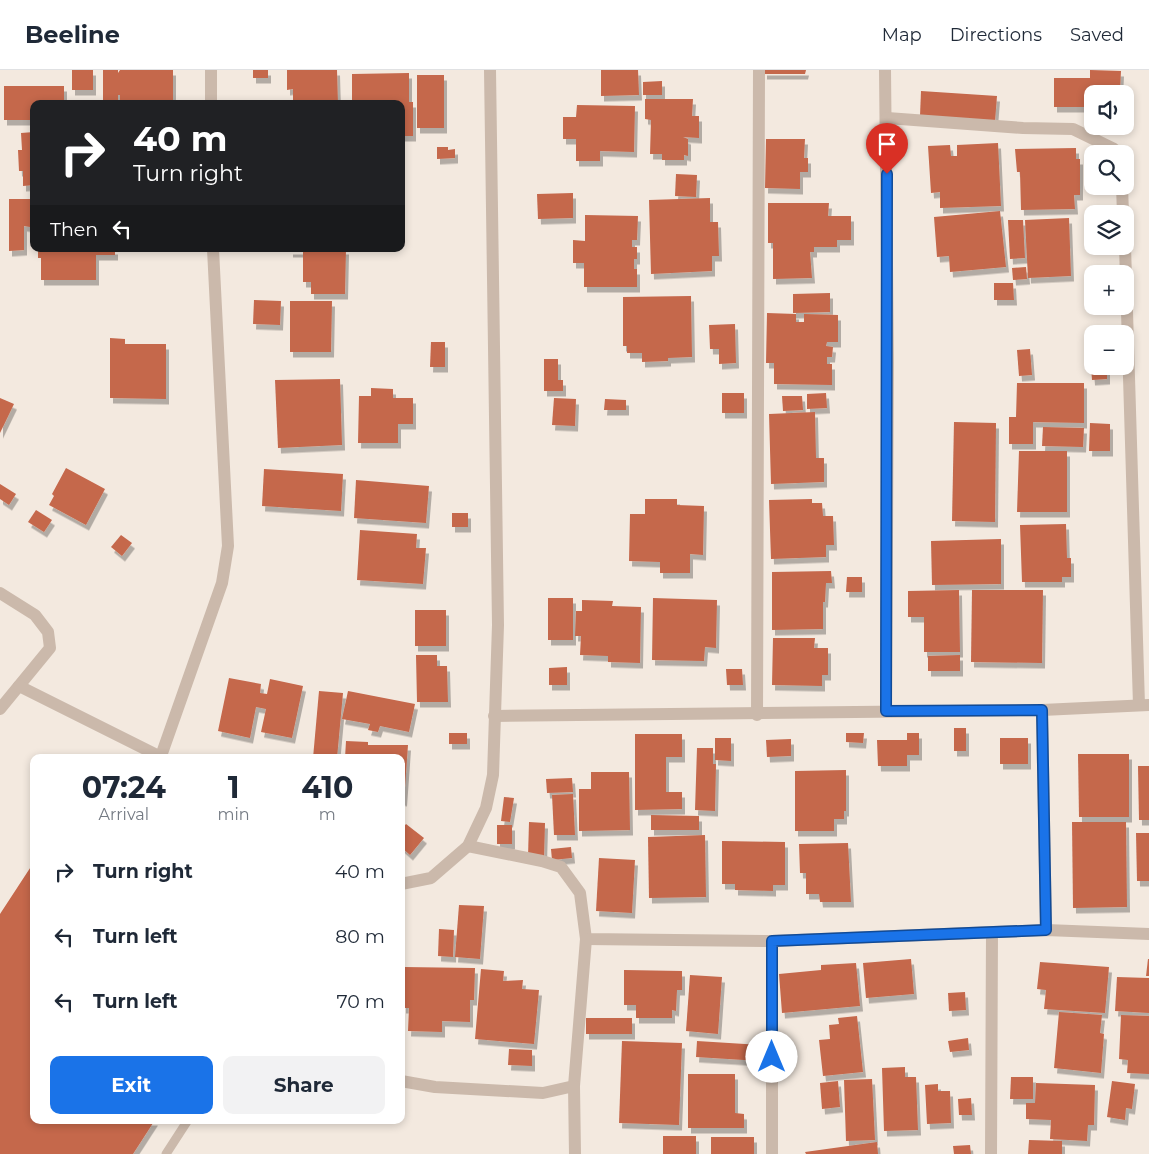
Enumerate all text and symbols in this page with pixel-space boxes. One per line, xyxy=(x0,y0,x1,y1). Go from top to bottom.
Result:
text: Beeline xyxy=(25,20,120,49)
text: Map xyxy=(882,24,922,46)
text: Directions xyxy=(950,24,1042,46)
text: Saved xyxy=(1070,24,1124,46)
map controls xyxy=(1084,85,1134,375)
button: sound xyxy=(1084,85,1134,135)
text: 40 m xyxy=(133,117,228,160)
icon: right xyxy=(50,120,115,185)
pin xyxy=(866,123,908,174)
icon: arrive xyxy=(873,130,901,158)
button: search xyxy=(1084,145,1134,195)
text: Turn right xyxy=(133,160,243,187)
button: layers xyxy=(1084,205,1134,255)
icon: left xyxy=(108,215,136,243)
text: Then xyxy=(50,218,98,241)
button: + xyxy=(1084,265,1134,315)
button: − xyxy=(1084,325,1134,375)
text: 07:24 xyxy=(82,769,166,806)
text: 1 xyxy=(228,769,239,806)
text: 410 xyxy=(301,769,353,806)
text: Arrival xyxy=(99,805,149,824)
text: min xyxy=(218,805,250,824)
text: m xyxy=(319,805,336,824)
icon: right xyxy=(50,858,78,886)
text: Turn right xyxy=(93,860,193,883)
text: 40 m xyxy=(335,860,385,883)
icon: left xyxy=(50,923,78,951)
text: Turn left xyxy=(93,925,178,948)
text: 80 m xyxy=(335,925,385,948)
icon: left xyxy=(50,988,78,1016)
text: Turn left xyxy=(93,990,178,1013)
text: 70 m xyxy=(336,990,385,1013)
position arrow xyxy=(745,1030,797,1082)
button: Exit xyxy=(50,1056,213,1114)
button: Share xyxy=(223,1056,385,1114)

